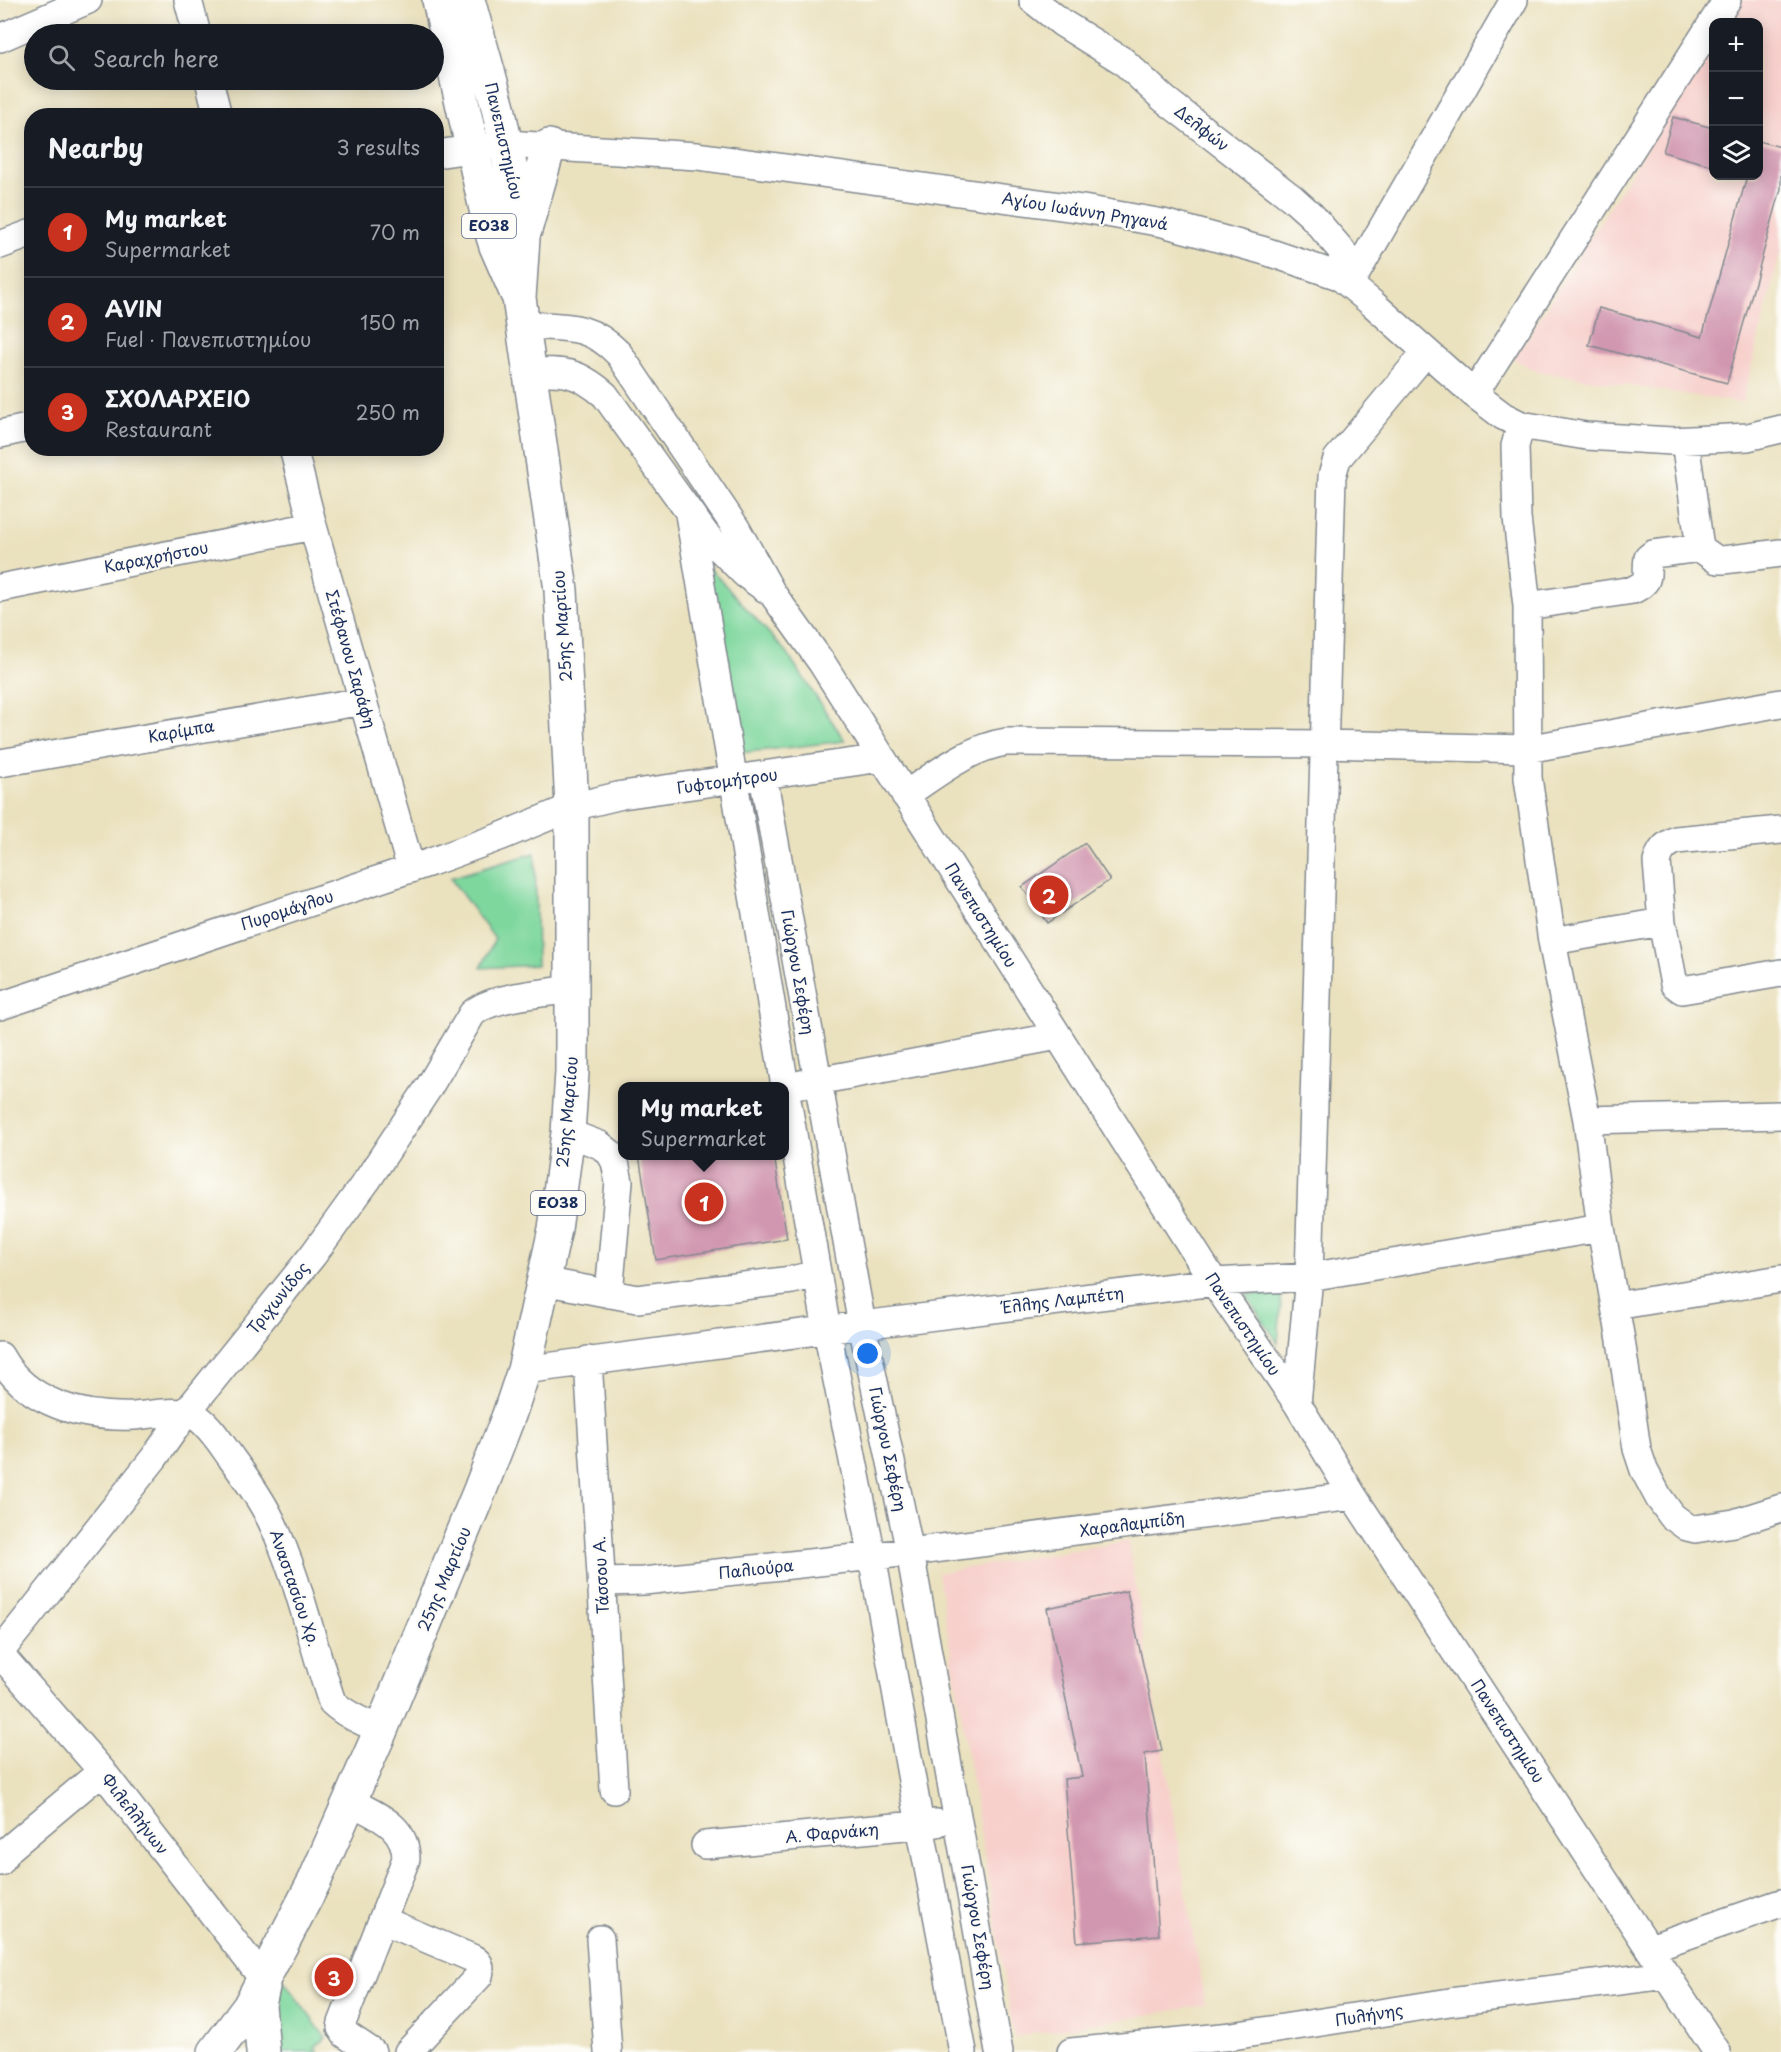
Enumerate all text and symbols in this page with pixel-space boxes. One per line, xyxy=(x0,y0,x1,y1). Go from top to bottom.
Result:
map controls xyxy=(1709,18,1763,180)
button: + xyxy=(1709,18,1763,72)
search box xyxy=(24,24,444,90)
icon: search xyxy=(45,41,78,74)
text: Search here xyxy=(93,41,219,74)
button: − xyxy=(1709,72,1763,126)
street label: Πανεπιστημίου xyxy=(480,80,530,202)
street label: Δελφών xyxy=(1170,98,1235,156)
button: layers xyxy=(1709,126,1763,180)
text: Nearby xyxy=(48,128,143,167)
text: 3 results xyxy=(337,132,420,162)
street label: Αγίου Ιωάννη Ρηγανά xyxy=(1000,185,1170,235)
text: My market xyxy=(105,201,227,234)
road number: ΕΟ38 xyxy=(462,214,516,238)
text: 1 xyxy=(63,217,72,247)
text: 70 m xyxy=(370,217,420,247)
text: Supermarket xyxy=(105,234,231,264)
text: AVIN xyxy=(105,291,162,324)
text: 2 xyxy=(60,307,75,337)
text: 150 m xyxy=(360,307,420,337)
text: Fuel · Πανεπιστημίου xyxy=(105,324,311,354)
text: ΣΧΟΛΑΡΧΕΙΟ xyxy=(105,381,250,414)
text: 3 xyxy=(61,397,74,427)
text: 250 m xyxy=(356,397,420,427)
text: Restaurant xyxy=(105,414,212,444)
street label: Καραχρήστου xyxy=(102,534,210,578)
street label: 25ης Μαρτίου xyxy=(545,570,577,683)
street label: Στέφανου Σαράφη xyxy=(321,587,383,731)
street label: Καρίμπα xyxy=(146,712,217,748)
street label: Γυφτομήτρου xyxy=(675,761,779,799)
street label: Πανεπιστημίου xyxy=(940,857,1024,972)
pin: 2 xyxy=(1030,872,1068,918)
street label: Πυρομάγλου xyxy=(237,883,336,935)
street label: Γιώργου Σεφέρη xyxy=(776,907,822,1036)
street label: 25ης Μαρτίου xyxy=(549,1055,583,1169)
popup xyxy=(618,1082,789,1160)
text: My market xyxy=(641,1090,763,1123)
text: Supermarket xyxy=(641,1123,766,1153)
pin: 1 xyxy=(684,1180,724,1224)
road number: ΕΟ38 xyxy=(531,1191,585,1215)
street label: Τριχωνίδος xyxy=(241,1256,314,1339)
street label: Πανεπιστημίου xyxy=(1200,1267,1287,1380)
street label: Έλλης Λαμπέτη xyxy=(999,1280,1125,1319)
your location xyxy=(853,1339,882,1368)
street label: Γιώργου Σεφέρη xyxy=(864,1384,914,1513)
street label: Χαραλαμπίδη xyxy=(1078,1505,1186,1541)
street label: 25ης Μαρτίου xyxy=(410,1523,476,1635)
street label: Αναστασίου Χρ. xyxy=(265,1526,327,1649)
street label: Τάσσου Α. xyxy=(586,1535,614,1615)
street label: Παλιούρα xyxy=(717,1552,795,1584)
street label: Πανεπιστημίου xyxy=(1466,1674,1552,1787)
street label: Φιλελλήνων xyxy=(96,1768,175,1859)
street label: Α. Φαρνάκη xyxy=(784,1816,880,1848)
street label: Γιώργου Σεφέρη xyxy=(956,1862,1002,1991)
pin: 3 xyxy=(314,1954,354,2000)
street label: Πυλήνης xyxy=(1333,1997,1405,2031)

